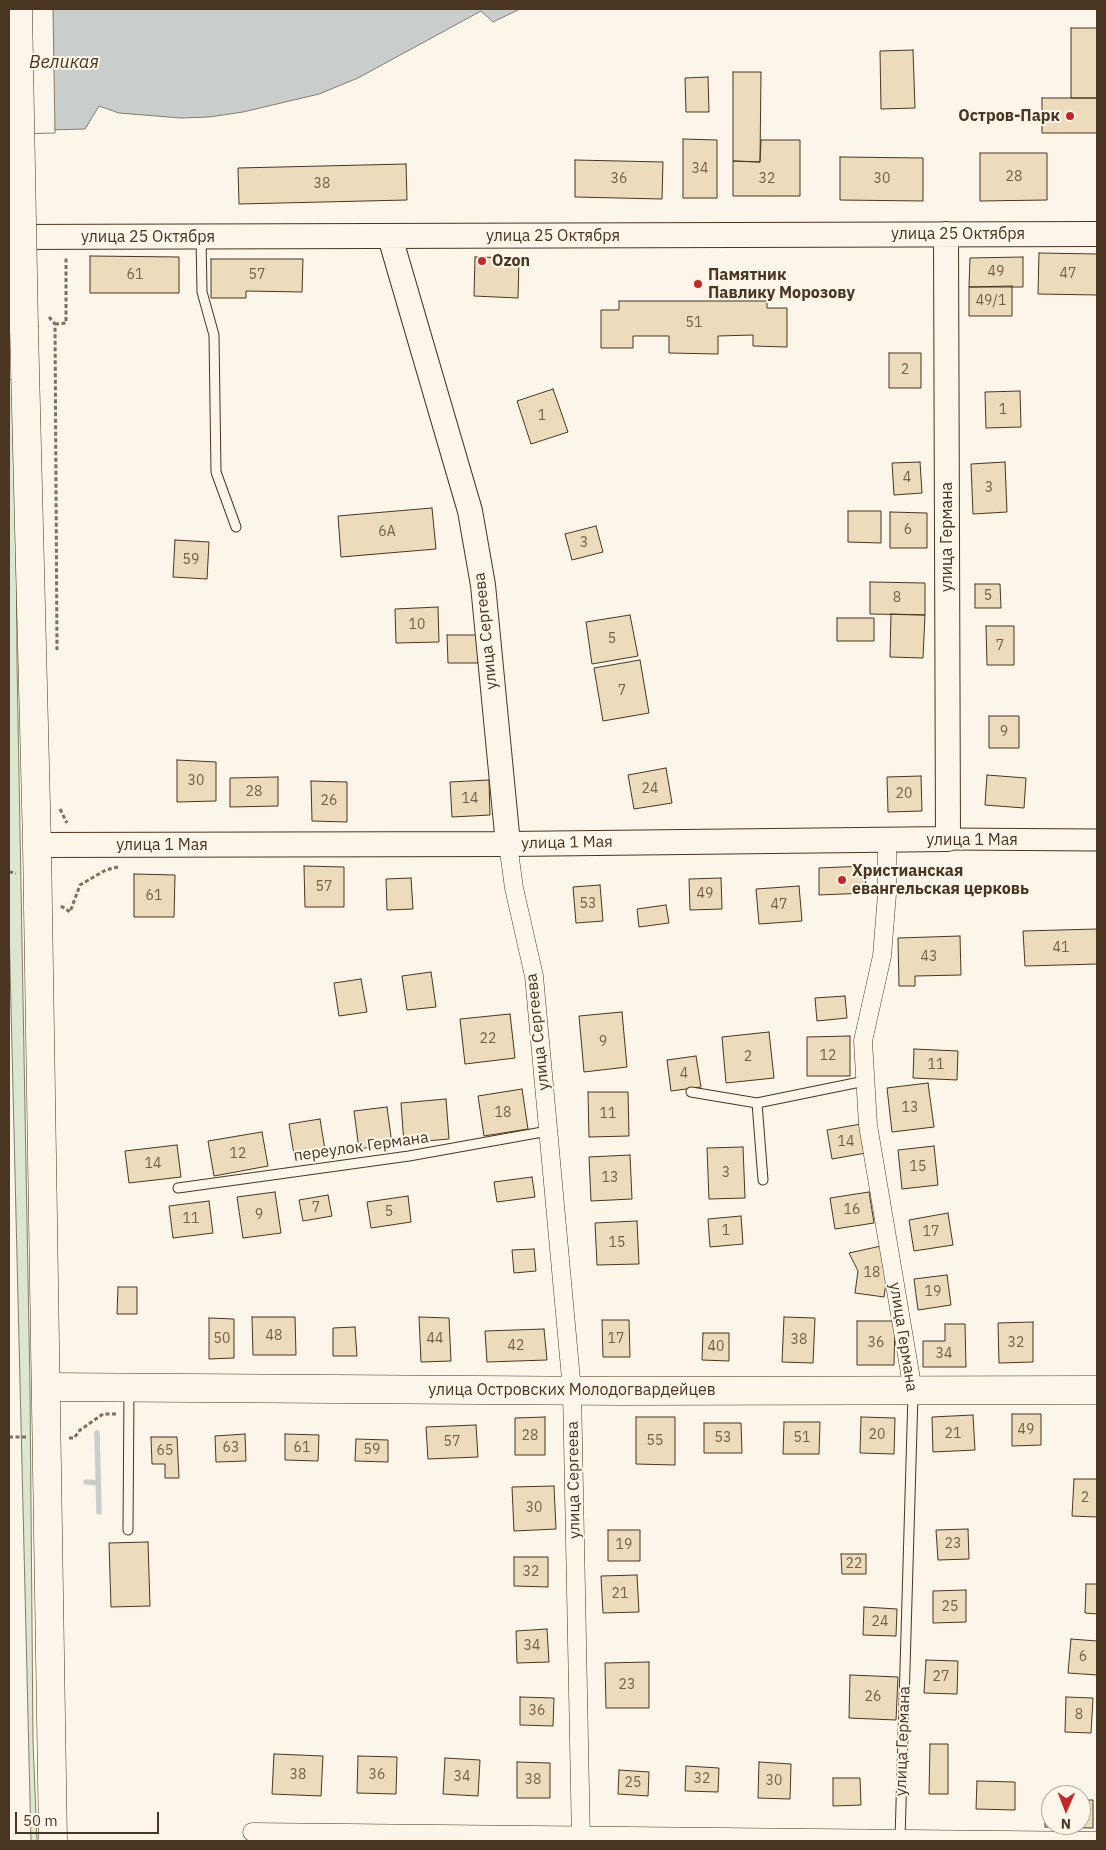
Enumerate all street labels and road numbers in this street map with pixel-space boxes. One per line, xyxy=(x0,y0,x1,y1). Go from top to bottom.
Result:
street label: улица 25 Октября xyxy=(891,224,1025,244)
street label: улица 25 Октября xyxy=(486,226,620,246)
street label: улица 25 Октября xyxy=(81,227,215,247)
street label: улица Германа xyxy=(937,482,957,592)
street label: улица Сергеева xyxy=(470,571,502,691)
street label: улица 1 Мая xyxy=(926,830,1018,850)
street label: улица 1 Мая xyxy=(521,833,613,853)
street label: улица 1 Мая xyxy=(116,835,208,855)
street label: улица Сергеева xyxy=(522,972,554,1092)
street label: переулок Германа xyxy=(292,1128,430,1166)
street label: улица Германа xyxy=(885,1281,921,1393)
street label: улица Островских Молодогвардейцев xyxy=(428,1380,716,1400)
street label: улица Сергеева xyxy=(563,1421,585,1539)
street label: улица Германа xyxy=(891,1686,915,1796)

